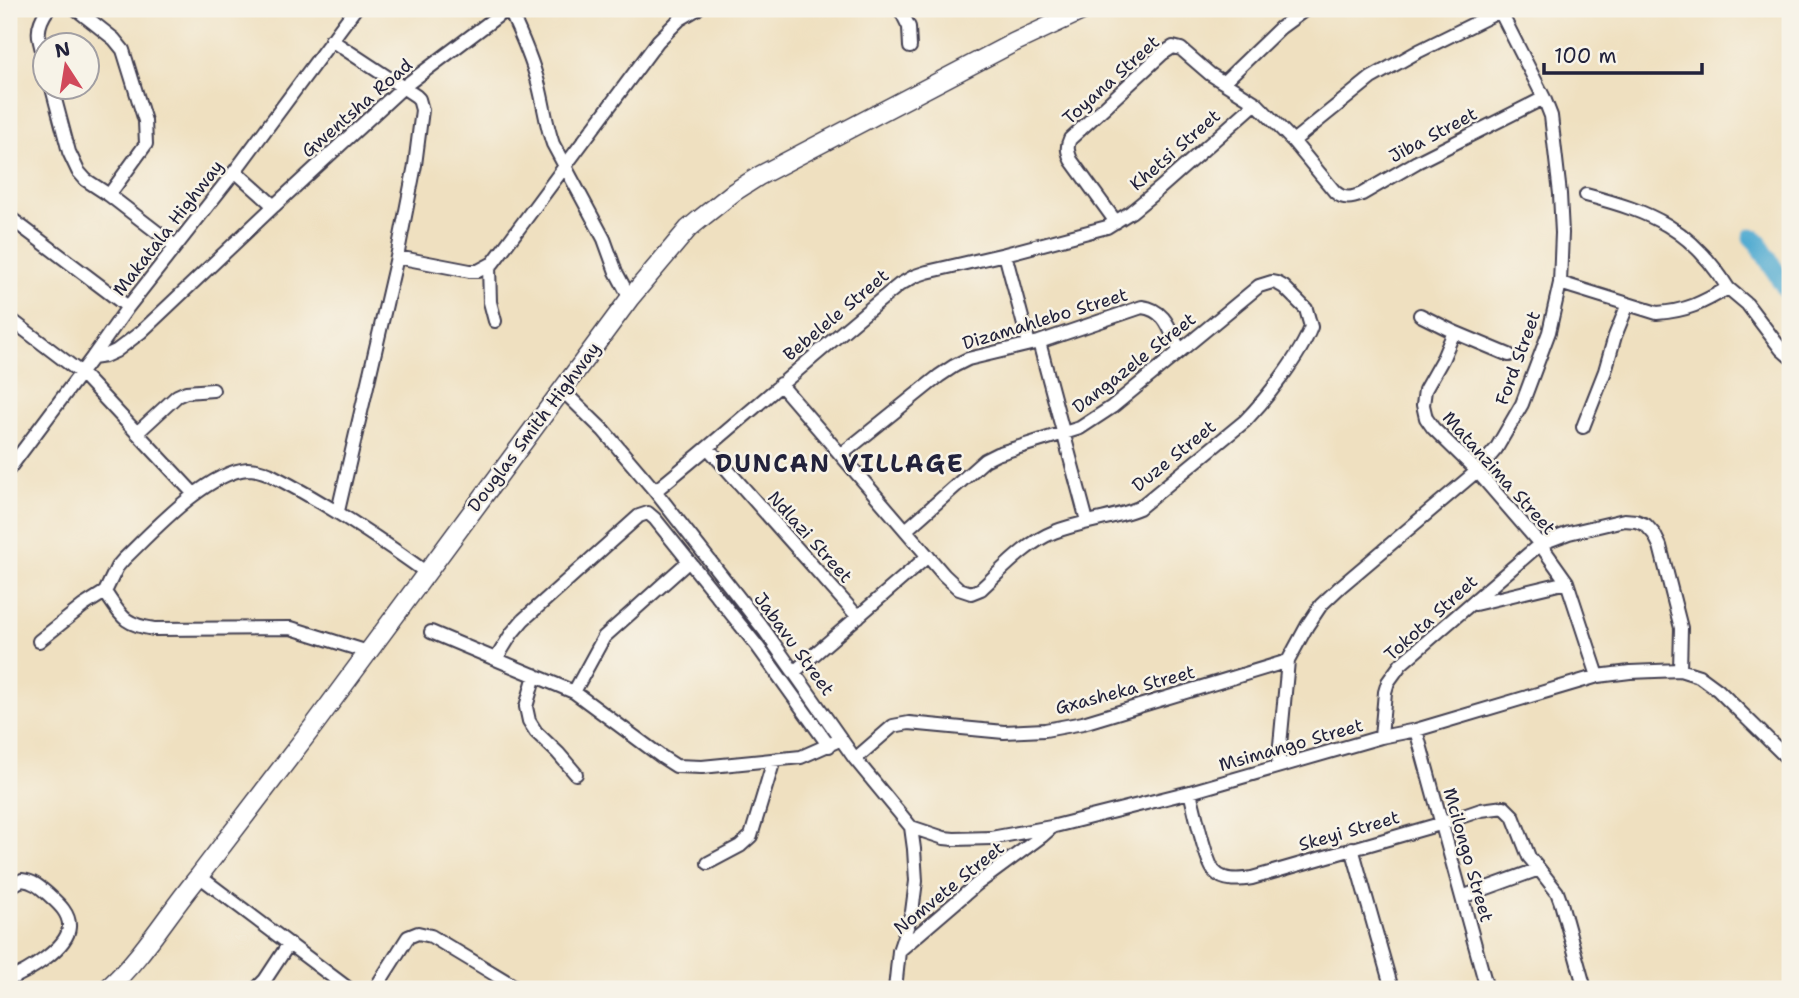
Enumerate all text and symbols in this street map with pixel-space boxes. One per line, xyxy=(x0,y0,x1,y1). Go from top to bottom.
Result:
street label: Toyana Street xyxy=(1057,30,1165,130)
north arrow xyxy=(32,32,102,102)
scale bar xyxy=(1544,32,1701,76)
text: N xyxy=(53,36,73,64)
text: 100 m xyxy=(1554,42,1617,70)
street label: Gwentsha Road xyxy=(296,53,418,163)
street label: Jiba Street xyxy=(1385,102,1481,168)
street label: Khetsi Street xyxy=(1125,104,1226,196)
street label: Makatala Highway xyxy=(107,155,229,301)
street label: Bebelele Street xyxy=(778,264,894,366)
street label: Dizamahlebo Street xyxy=(959,282,1131,356)
street label: Dangazele Street xyxy=(1067,307,1201,419)
street label: Ford Street xyxy=(1490,308,1546,408)
street label: Douglas Smith Highway xyxy=(462,337,606,517)
street label: Matanzima Street xyxy=(1437,406,1561,540)
street label: Duze Street xyxy=(1127,415,1221,497)
district label: DUNCAN VILLAGE xyxy=(715,448,965,480)
street label: Ndlazi Street xyxy=(762,486,858,588)
street label: Tokota Street xyxy=(1379,570,1483,666)
street label: Jabavu Street xyxy=(748,588,840,701)
street label: Gxasheka Street xyxy=(1052,660,1198,720)
street label: Msimango Street xyxy=(1216,713,1366,777)
street label: Mcilongo Street xyxy=(1437,785,1499,925)
street label: Skeyi Street xyxy=(1296,805,1402,857)
street label: Nomvete Street xyxy=(889,836,1009,940)

